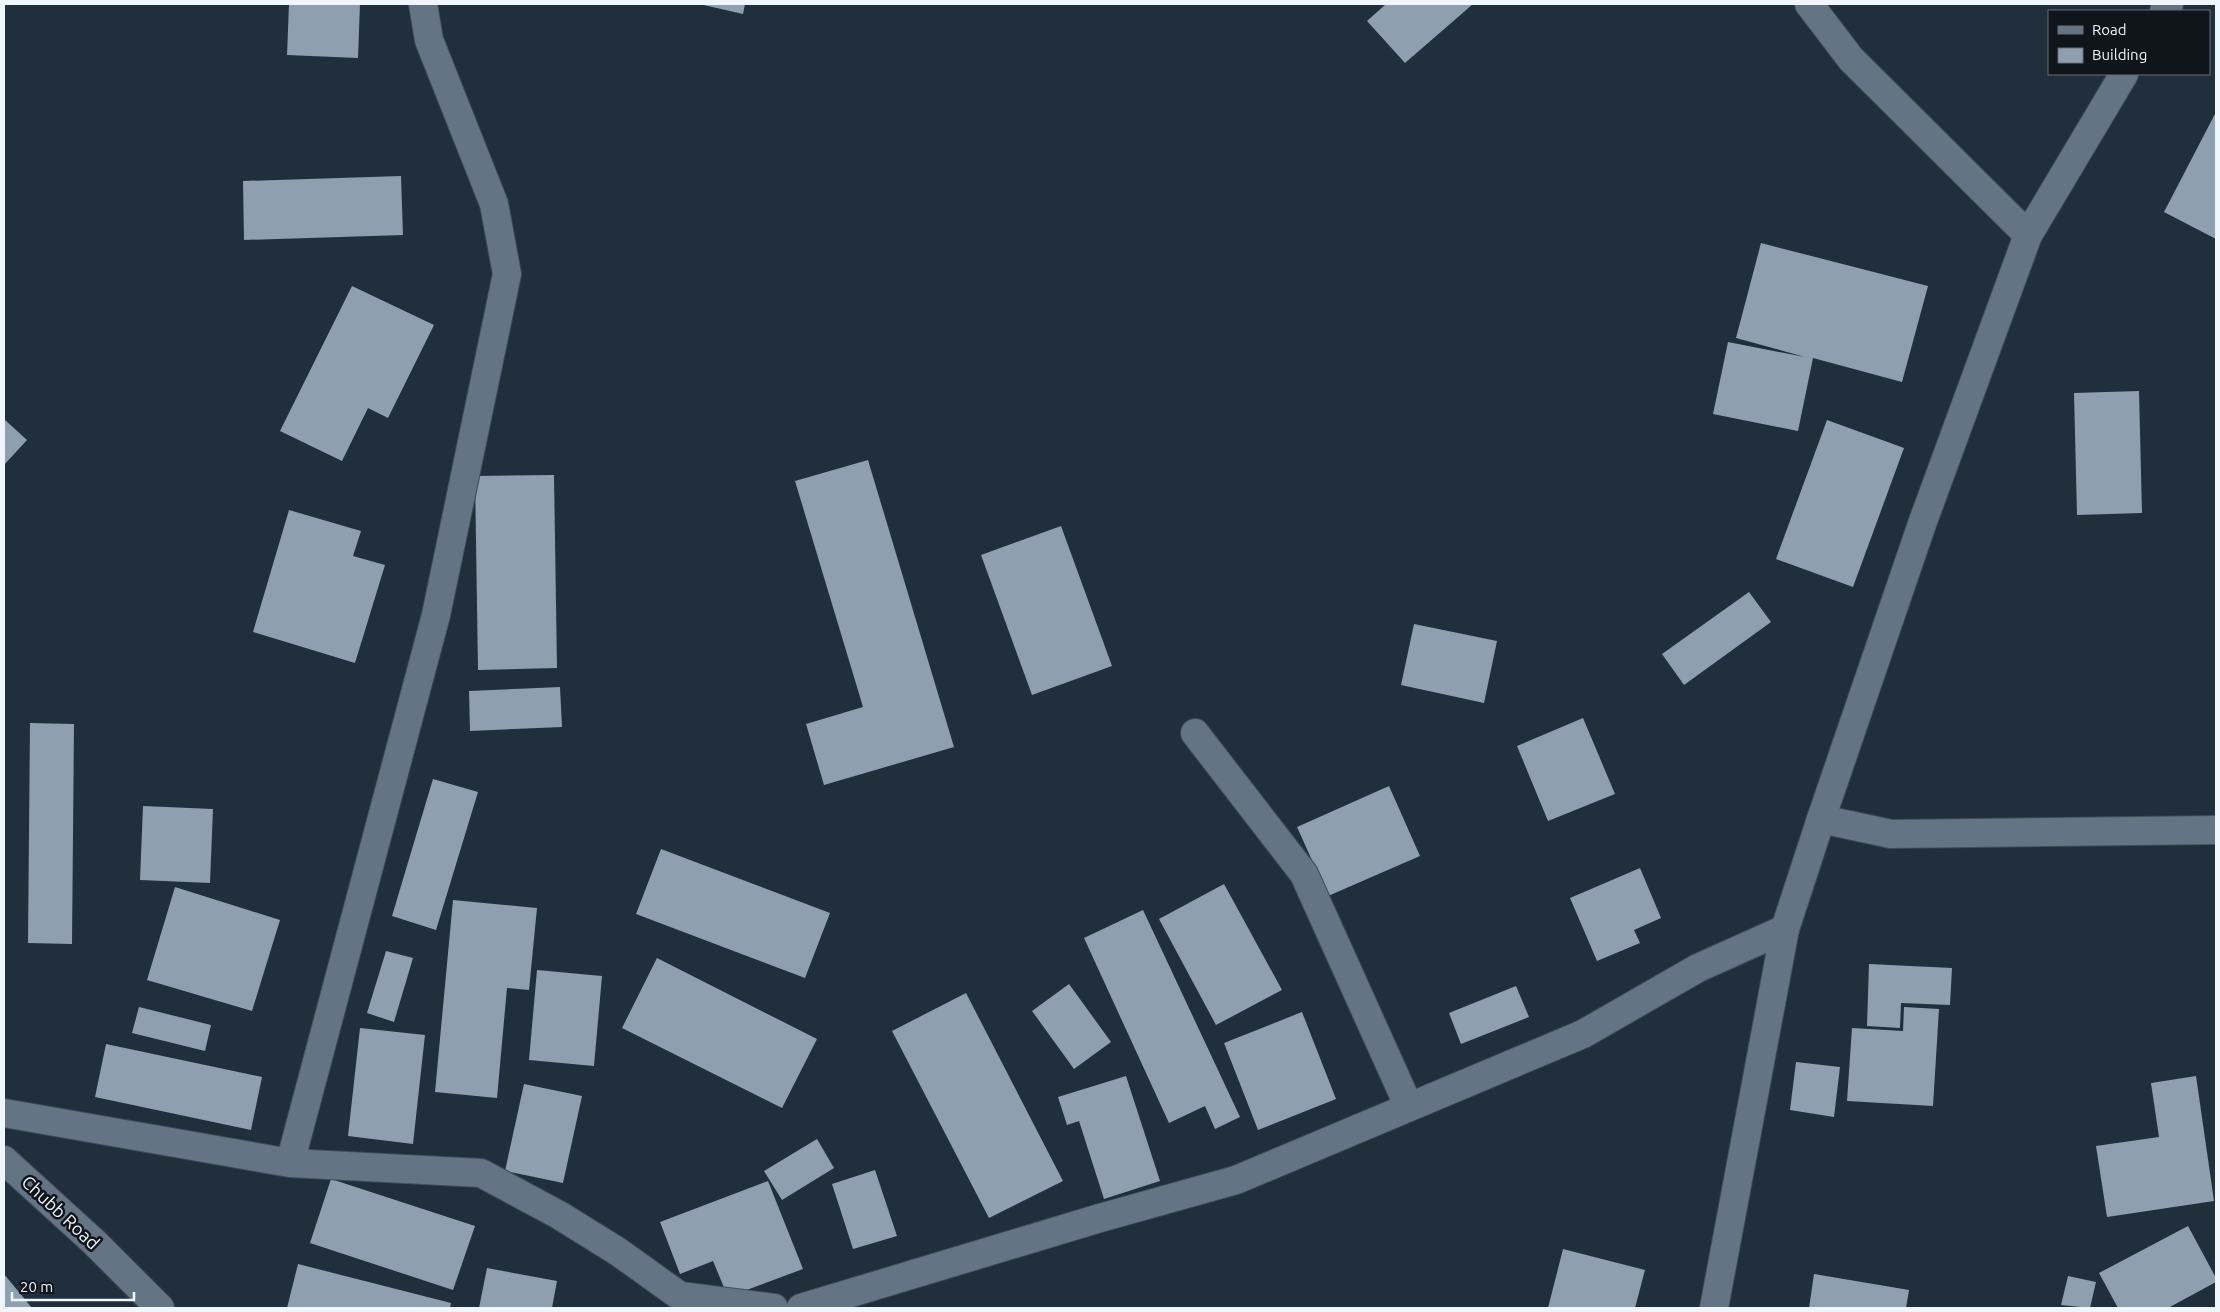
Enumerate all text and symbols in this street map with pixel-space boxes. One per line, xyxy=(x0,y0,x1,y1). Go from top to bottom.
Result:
legend xyxy=(2048,10,2210,75)
text: Road xyxy=(2092,21,2127,38)
text: Building xyxy=(2092,46,2147,63)
street label: Chubb Road xyxy=(18,1171,104,1253)
scale bar xyxy=(12,1270,135,1302)
text: 20 m xyxy=(20,1278,53,1295)

